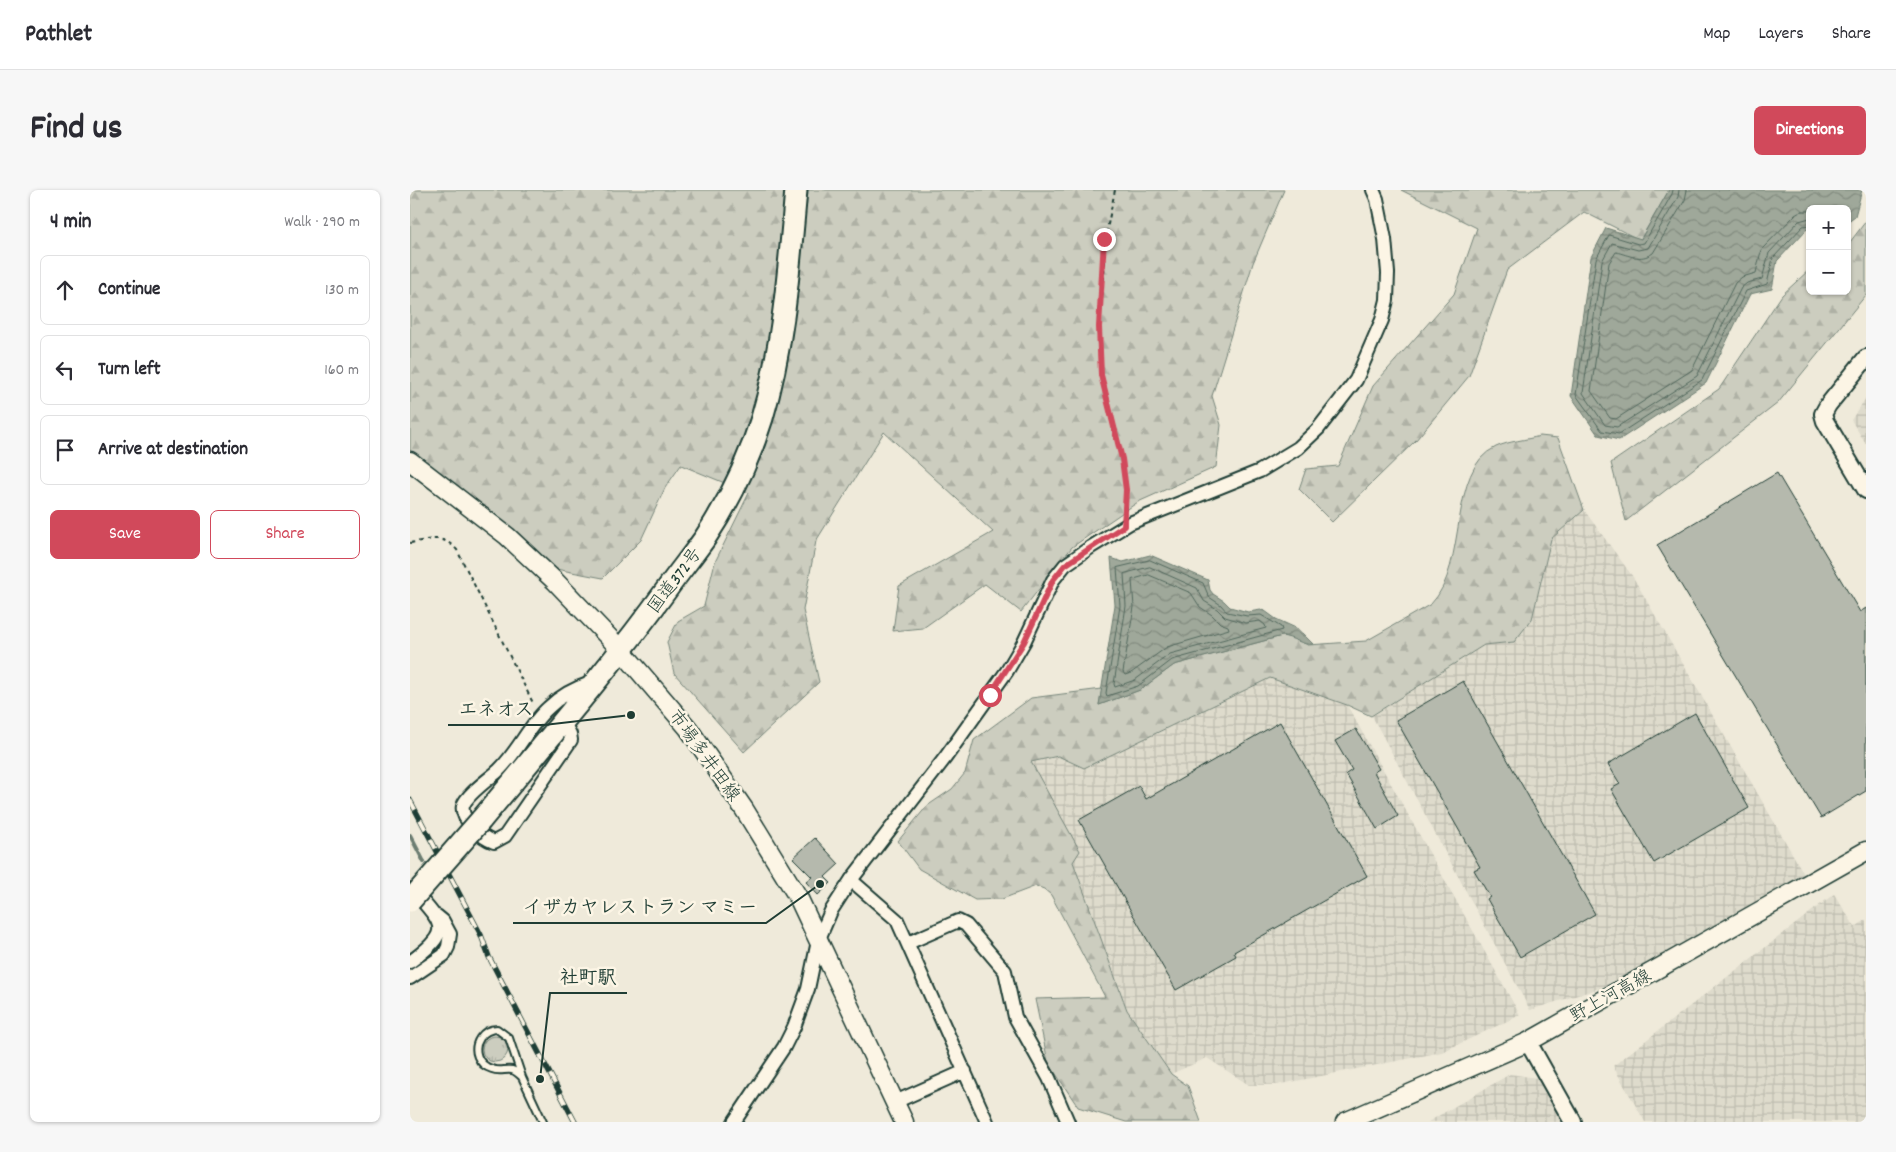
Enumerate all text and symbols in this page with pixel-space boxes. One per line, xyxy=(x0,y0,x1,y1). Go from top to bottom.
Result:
text: Pathlet xyxy=(25,18,92,52)
text: Map xyxy=(1703,22,1730,47)
text: Layers xyxy=(1758,22,1804,47)
text: Share xyxy=(1832,22,1871,47)
text: Find us xyxy=(30,105,122,155)
button: Directions xyxy=(1754,106,1866,155)
map controls xyxy=(1806,205,1851,295)
button: + xyxy=(1806,205,1851,250)
text: 4 min xyxy=(50,208,92,238)
text: Walk · 290 m xyxy=(284,211,360,234)
route end xyxy=(1093,228,1116,251)
button: − xyxy=(1806,250,1851,295)
icon: ahead xyxy=(51,276,79,304)
text: Continue xyxy=(98,277,160,304)
text: 130 m xyxy=(325,279,359,302)
icon: left xyxy=(51,356,79,384)
text: Turn left xyxy=(98,357,161,384)
text: 160 m xyxy=(324,359,359,382)
icon: arrive xyxy=(51,436,79,464)
text: Arrive at destination xyxy=(98,437,248,464)
button: Save xyxy=(50,510,200,559)
button: Share xyxy=(210,510,360,559)
street label: 国道372号 xyxy=(643,543,709,620)
route start xyxy=(979,684,1002,707)
callout: エネオス xyxy=(448,691,544,725)
text: エネオス xyxy=(459,698,533,725)
street label: 市場多井田線 xyxy=(661,705,745,808)
callout: イザカヤレストラン マミー xyxy=(513,889,766,923)
text: イザカヤレストラン マミー xyxy=(523,896,757,923)
callout: 社町駅 xyxy=(550,959,627,993)
street label: 野上河高線 xyxy=(1566,964,1657,1030)
text: 社町駅 xyxy=(559,966,617,993)

